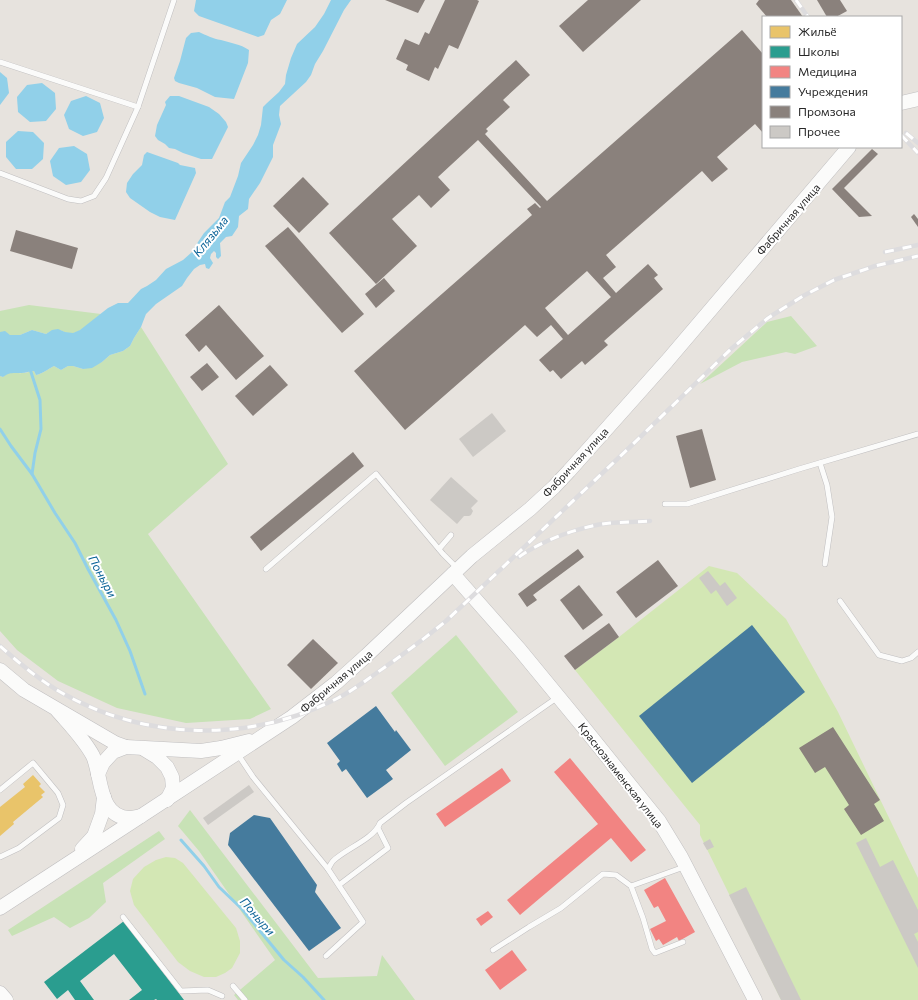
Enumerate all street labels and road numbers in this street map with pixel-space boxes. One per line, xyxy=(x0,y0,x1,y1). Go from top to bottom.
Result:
street label: Фабричная улица xyxy=(753,181,823,257)
street label: Фабричная улица xyxy=(539,425,611,499)
street label: Фабричная улица xyxy=(297,647,375,715)
street label: Краснознаменская улица xyxy=(576,720,666,830)

